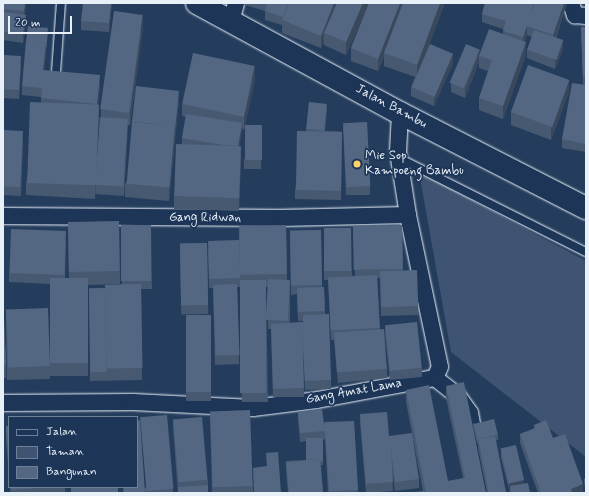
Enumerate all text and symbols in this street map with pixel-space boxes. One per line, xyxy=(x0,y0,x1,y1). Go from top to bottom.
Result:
scale bar xyxy=(10,8,74,34)
text: 20 m xyxy=(15,15,41,31)
street label: Jalan Bambu xyxy=(354,82,428,132)
place label: Mie Sop Kampoeng Bambu xyxy=(365,149,465,180)
marker: Mie Sop Kampoeng Bambu xyxy=(352,159,362,169)
street label: Gang Ridwan xyxy=(169,210,241,226)
street label: Gang Amat Lama xyxy=(304,376,404,408)
legend xyxy=(8,416,138,488)
text: Jalan xyxy=(46,424,77,440)
text: Taman xyxy=(46,444,84,460)
text: Bangunan xyxy=(46,464,97,480)

